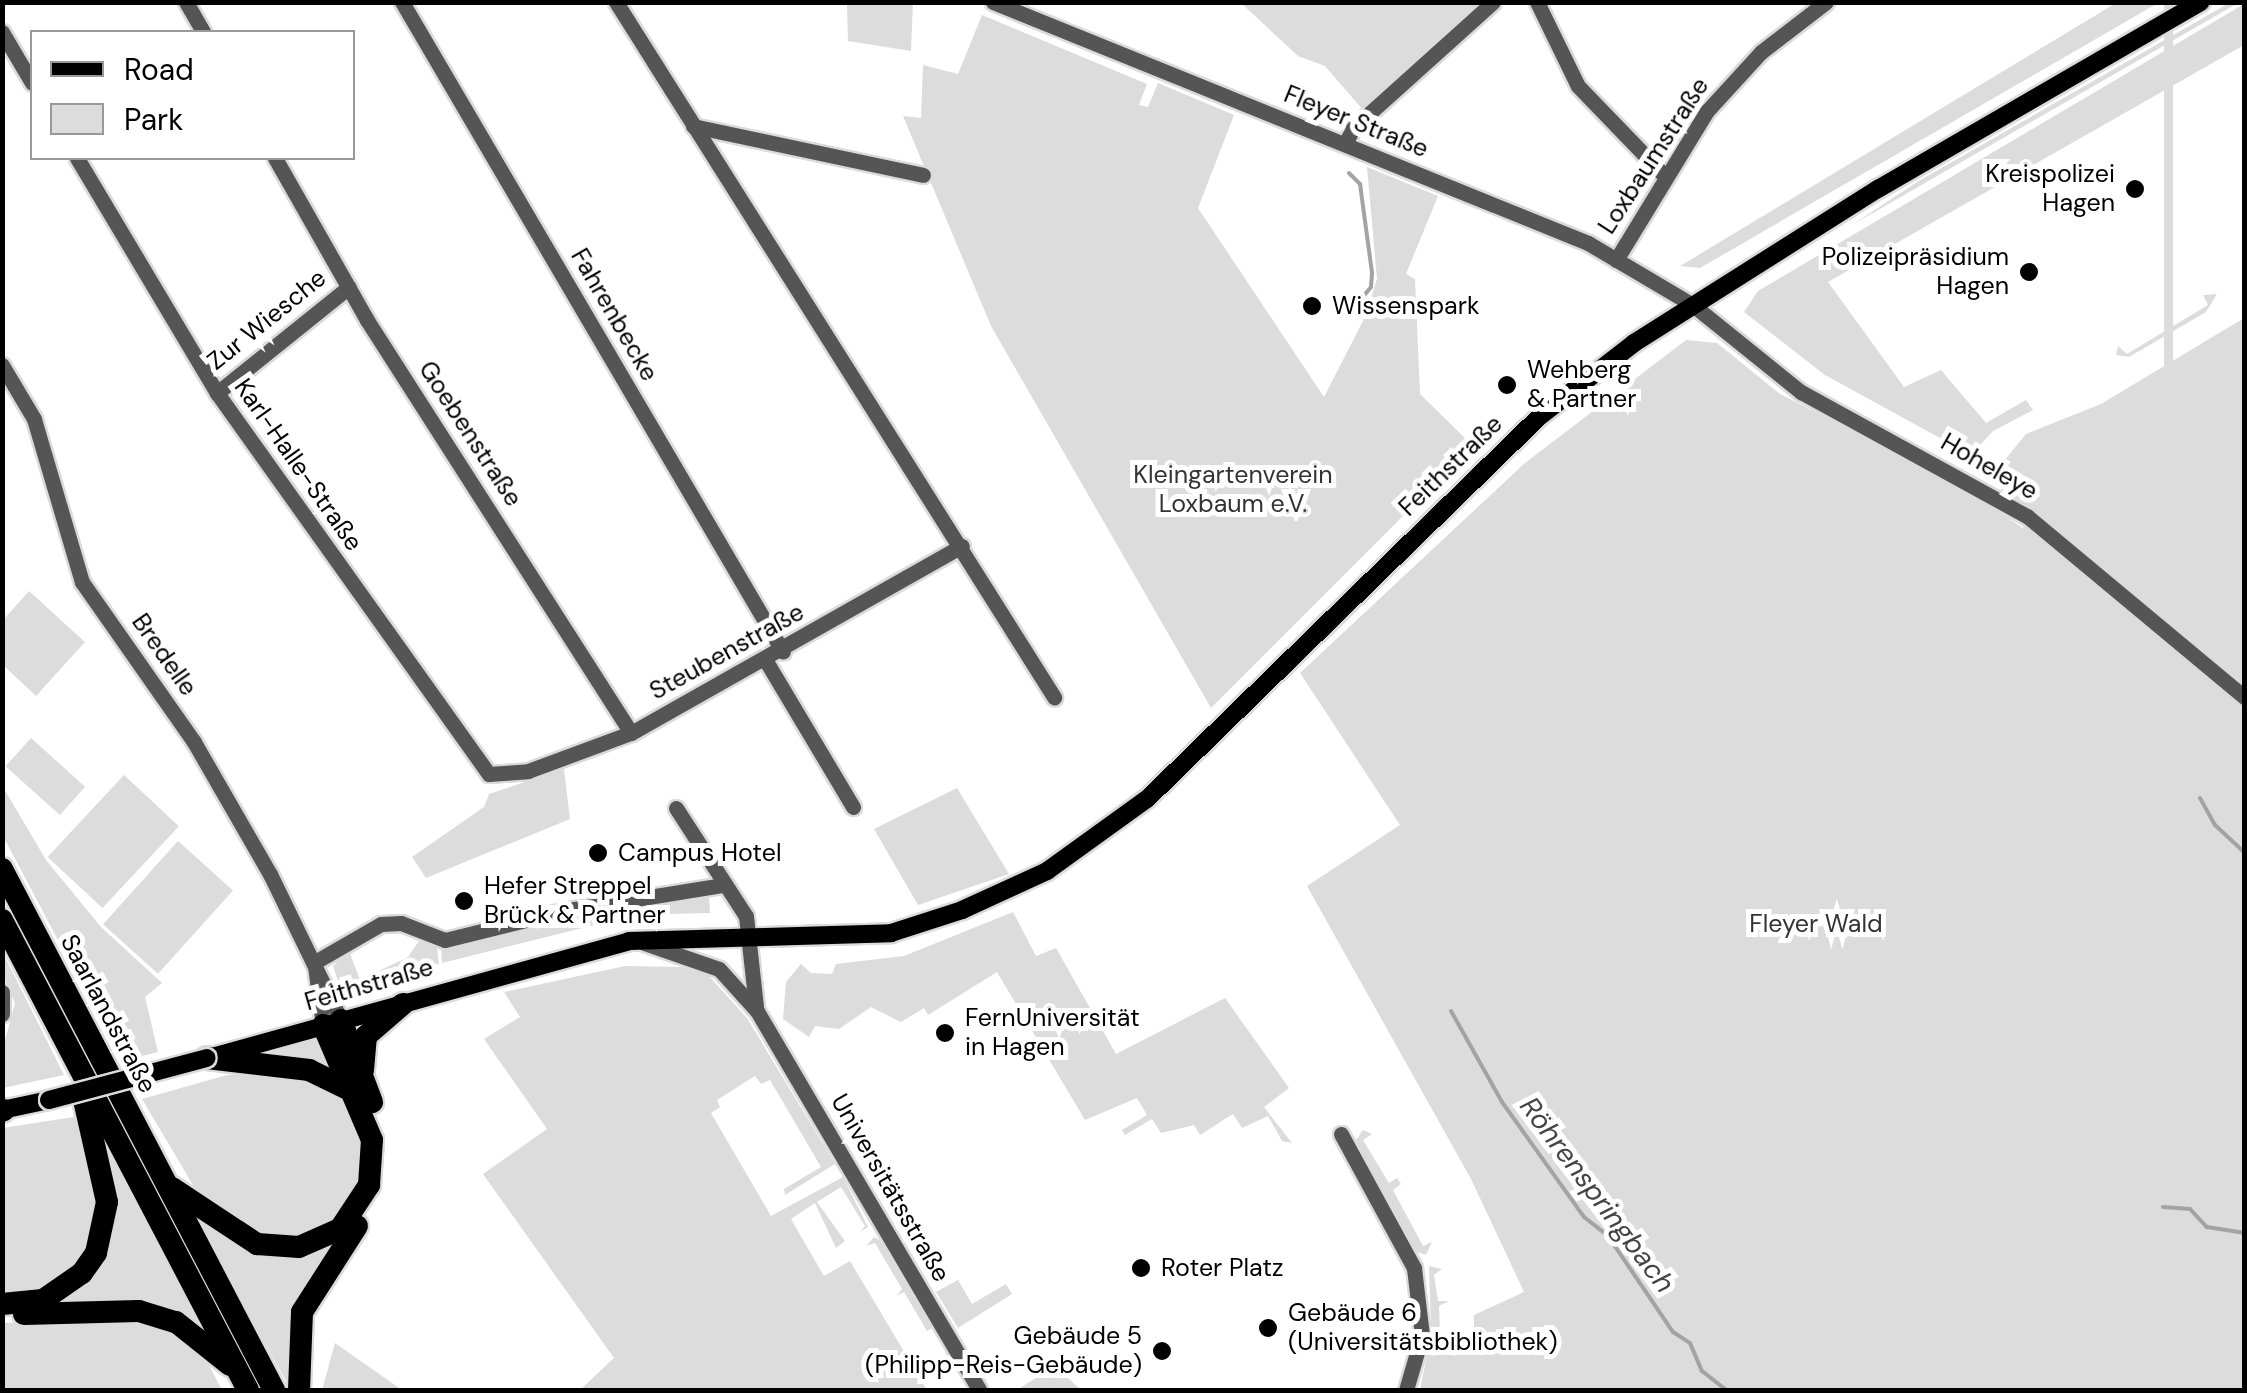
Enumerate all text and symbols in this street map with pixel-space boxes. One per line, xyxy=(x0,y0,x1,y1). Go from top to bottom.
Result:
legend xyxy=(30,30,355,160)
text: Road xyxy=(124,50,194,89)
street label: Loxbaumstraße xyxy=(1592,72,1716,240)
street label: Fleyer Straße xyxy=(1279,79,1433,165)
text: Park xyxy=(124,100,183,139)
place label: Kreispolizei Hagen xyxy=(1985,160,2115,219)
marker: Kreispolizei Hagen xyxy=(2124,178,2146,200)
street label: Fahrenbecke xyxy=(564,243,664,387)
place label: Polizeipräsidium Hagen xyxy=(1822,243,2009,302)
marker: Polizeipräsidium Hagen xyxy=(2018,261,2040,283)
street label: Zur Wiesche xyxy=(202,263,332,377)
place label: Wissenspark xyxy=(1332,291,1479,321)
marker: Wissenspark xyxy=(1301,295,1323,317)
street label: Goebenstraße xyxy=(412,356,528,512)
place label: Wehberg & Partner xyxy=(1527,356,1636,415)
street label: Karl-Halle-Straße xyxy=(227,373,369,557)
marker: Wehberg & Partner xyxy=(1496,374,1518,396)
street label: Feithstraße xyxy=(1393,409,1509,523)
street label: Hoheleye xyxy=(1935,427,2043,507)
park label: Kleingartenverein Loxbaum e.V. xyxy=(1133,461,1333,520)
street label: Steubenstraße xyxy=(645,597,809,707)
street label: Bredelle xyxy=(125,608,203,702)
place label: Campus Hotel xyxy=(618,838,782,868)
marker: Campus Hotel xyxy=(587,842,609,864)
place label: Hefer Streppel Brück & Partner xyxy=(484,872,666,931)
marker: Hefer Streppel Brück & Partner xyxy=(453,890,475,912)
park label: Fleyer Wald xyxy=(1749,909,1883,939)
street label: Saarlandstraße xyxy=(54,930,162,1098)
street label: Feithstraße xyxy=(301,952,437,1018)
place label: FernUniversität in Hagen xyxy=(965,1004,1140,1063)
marker: FernUniversität in Hagen xyxy=(934,1022,956,1044)
street label: Universitätsstraße xyxy=(824,1089,956,1287)
water label: Röhrenspringbach xyxy=(1512,1091,1682,1299)
place label: Roter Platz xyxy=(1161,1253,1284,1283)
marker: Roter Platz xyxy=(1130,1257,1152,1279)
place label: Gebäude 6 (Universitätsbibliothek) xyxy=(1288,1299,1557,1358)
marker: Gebäude 6 (Universitätsbibliothek) xyxy=(1257,1317,1279,1339)
place label: Gebäude 5 (Philipp-Reis-Gebäude) xyxy=(865,1322,1142,1381)
marker: Gebäude 5 (Philipp-Reis-Gebäude) xyxy=(1151,1340,1173,1362)

